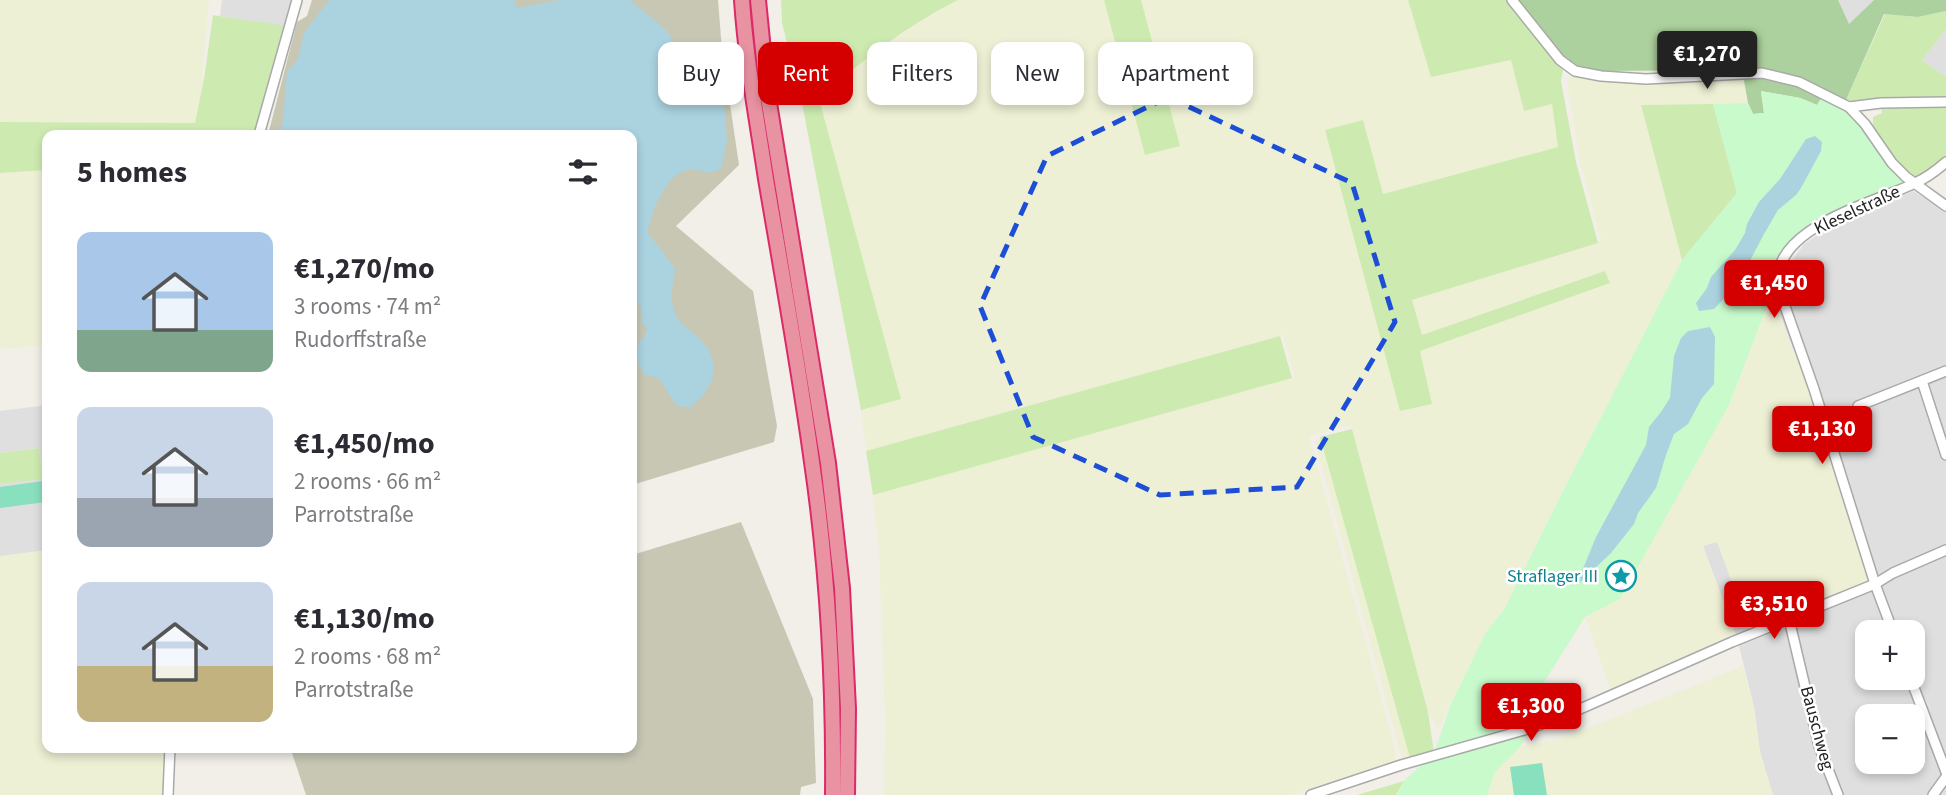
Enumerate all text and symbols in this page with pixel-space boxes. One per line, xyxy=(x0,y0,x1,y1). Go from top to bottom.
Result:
pin: €1,270 xyxy=(1650,32,1764,91)
text: €1,270 xyxy=(1673,37,1741,70)
chip: Buy xyxy=(658,42,744,105)
chip: Rent xyxy=(758,42,853,105)
chip: Filters xyxy=(867,42,977,105)
chip: New xyxy=(991,42,1084,105)
chip: Apartment xyxy=(1098,42,1253,105)
text: 5 homes xyxy=(77,151,187,194)
icon: filters xyxy=(564,153,602,191)
street label: Kleselstraße xyxy=(1810,179,1904,241)
text: €1,270/mo xyxy=(294,247,435,290)
icon: home xyxy=(133,260,217,344)
pin: €1,450 xyxy=(1717,260,1831,320)
text: €1,450 xyxy=(1740,266,1808,299)
text: 3 rooms · 74 m² xyxy=(294,290,441,323)
text: Rudorffstraße xyxy=(294,323,427,356)
pin: €1,130 xyxy=(1765,406,1879,466)
text: €1,130 xyxy=(1788,412,1856,445)
text: €1,450/mo xyxy=(294,422,435,465)
icon: home xyxy=(133,435,217,519)
text: 2 rooms · 66 m² xyxy=(294,465,441,498)
text: Parrotstraße xyxy=(294,498,414,531)
place icon: Straflager III xyxy=(1604,559,1638,593)
place label: Straflager III xyxy=(1507,564,1598,589)
pin: €3,510 xyxy=(1717,582,1831,641)
text: €3,510 xyxy=(1740,587,1808,620)
text: €1,130/mo xyxy=(294,597,435,640)
icon: home xyxy=(133,610,217,694)
map controls xyxy=(1855,620,1925,774)
button: + xyxy=(1855,620,1925,690)
text: 2 rooms · 68 m² xyxy=(294,640,441,673)
text: Parrotstraße xyxy=(294,673,414,706)
street label: Bauschweg xyxy=(1794,683,1840,773)
pin: €1,300 xyxy=(1474,684,1588,743)
text: €1,300 xyxy=(1497,689,1565,722)
button: − xyxy=(1855,704,1925,774)

